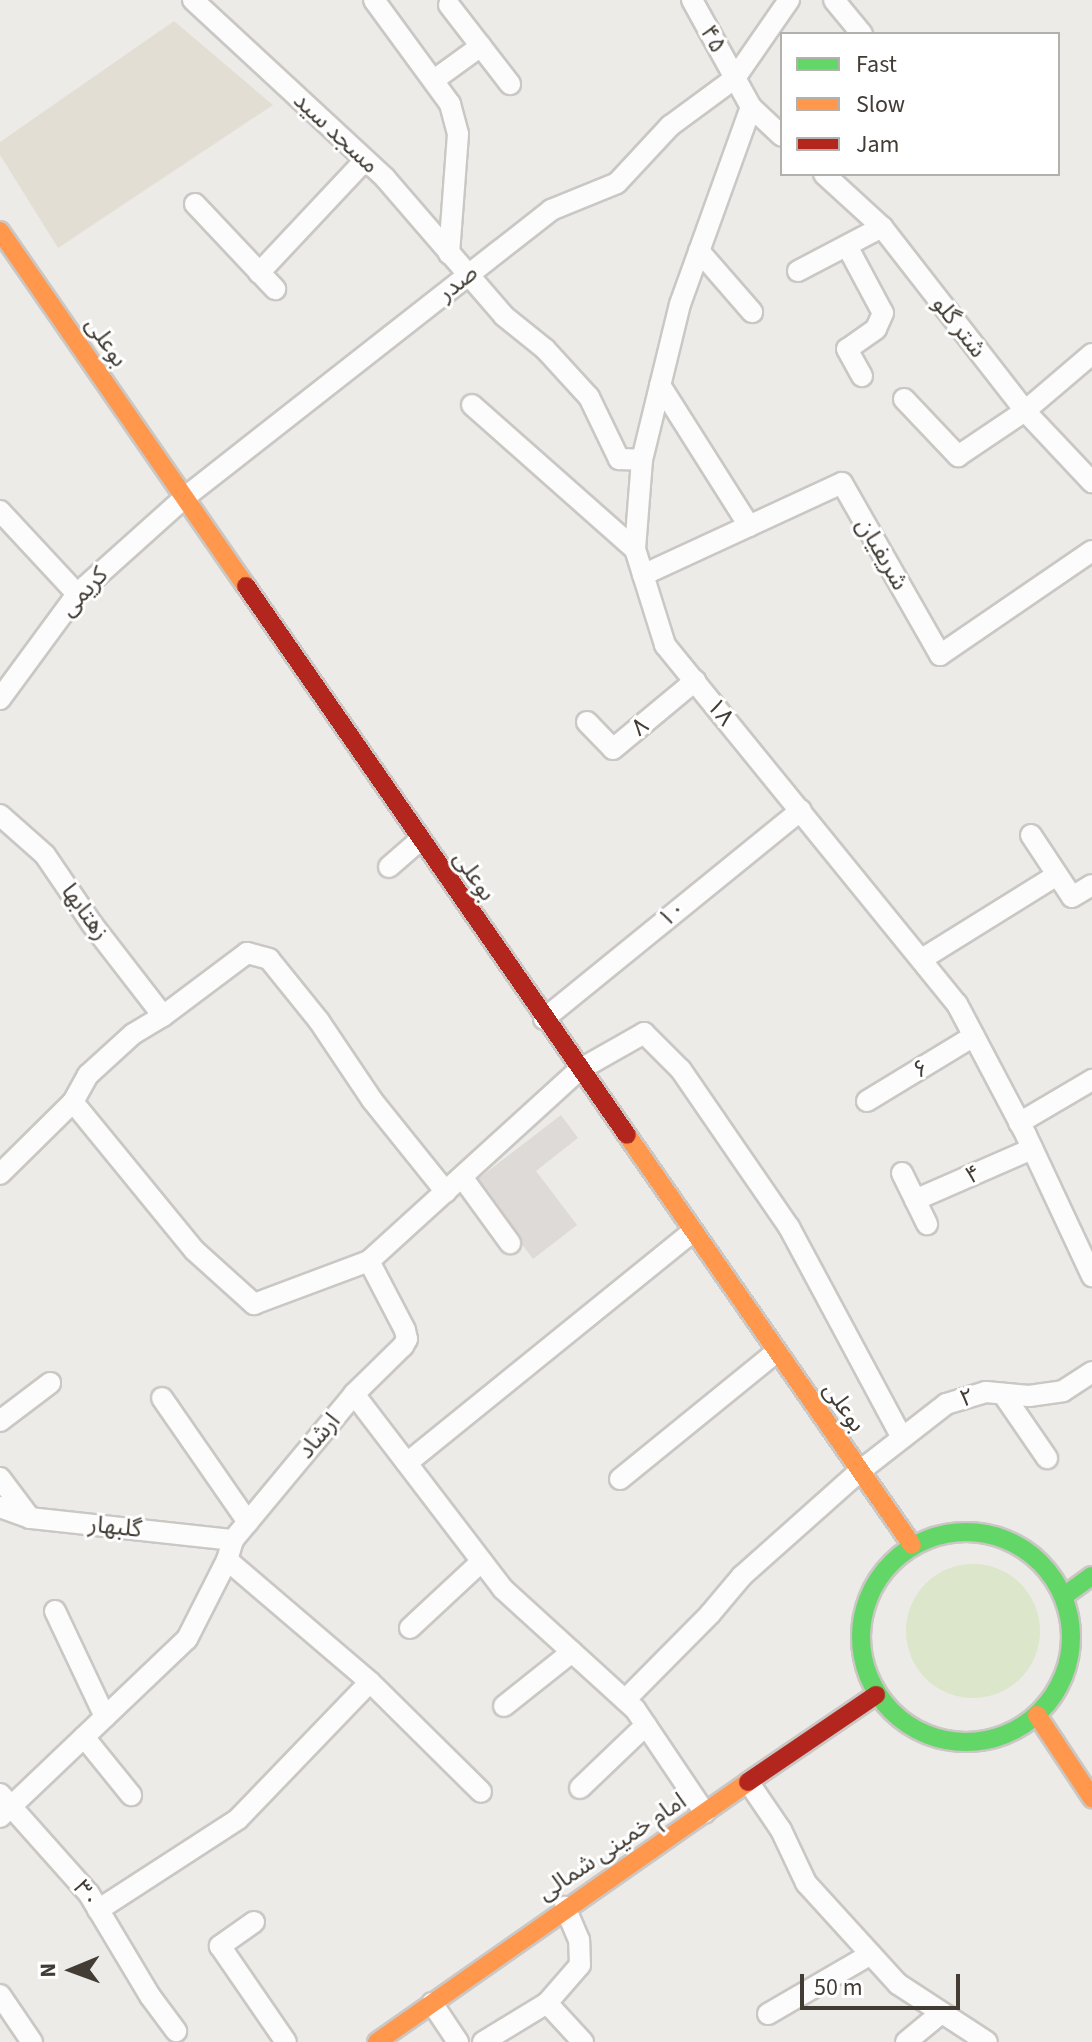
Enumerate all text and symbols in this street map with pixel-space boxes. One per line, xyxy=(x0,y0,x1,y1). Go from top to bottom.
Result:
street label: ۴۵ xyxy=(694,20,732,58)
legend xyxy=(780,32,1060,176)
text: Fast xyxy=(856,47,897,82)
street label: مسجد سید xyxy=(287,86,385,180)
text: Slow xyxy=(856,87,905,122)
text: Jam xyxy=(856,127,900,162)
street label: صدر xyxy=(432,258,484,308)
street label: شتر گلو xyxy=(926,290,992,364)
street label: بوعلی xyxy=(79,311,133,373)
street label: شریفیان xyxy=(850,513,914,595)
street label: کریمی xyxy=(54,561,114,623)
street label: ۱۸ xyxy=(700,692,740,732)
street label: ۸ xyxy=(626,711,654,743)
street label: بوعلی xyxy=(447,845,501,907)
street label: زهتابها xyxy=(55,878,115,946)
street label: ۱۰ xyxy=(652,894,692,934)
street label: ۶ xyxy=(908,1053,934,1085)
street label: ۴ xyxy=(961,1159,985,1191)
street label: بوعلی xyxy=(817,1376,871,1438)
street label: ۲ xyxy=(956,1382,978,1414)
street label: ارشاد xyxy=(292,1407,346,1465)
street label: گلبهار xyxy=(87,1510,143,1544)
street label: امام خمینی شمالی xyxy=(532,1787,692,1907)
street label: ۳۰ xyxy=(66,1874,106,1914)
north arrow xyxy=(32,1930,112,2010)
scale bar xyxy=(804,1958,964,2008)
text: N xyxy=(32,1963,64,1978)
text: 50 m xyxy=(814,1970,863,2005)

